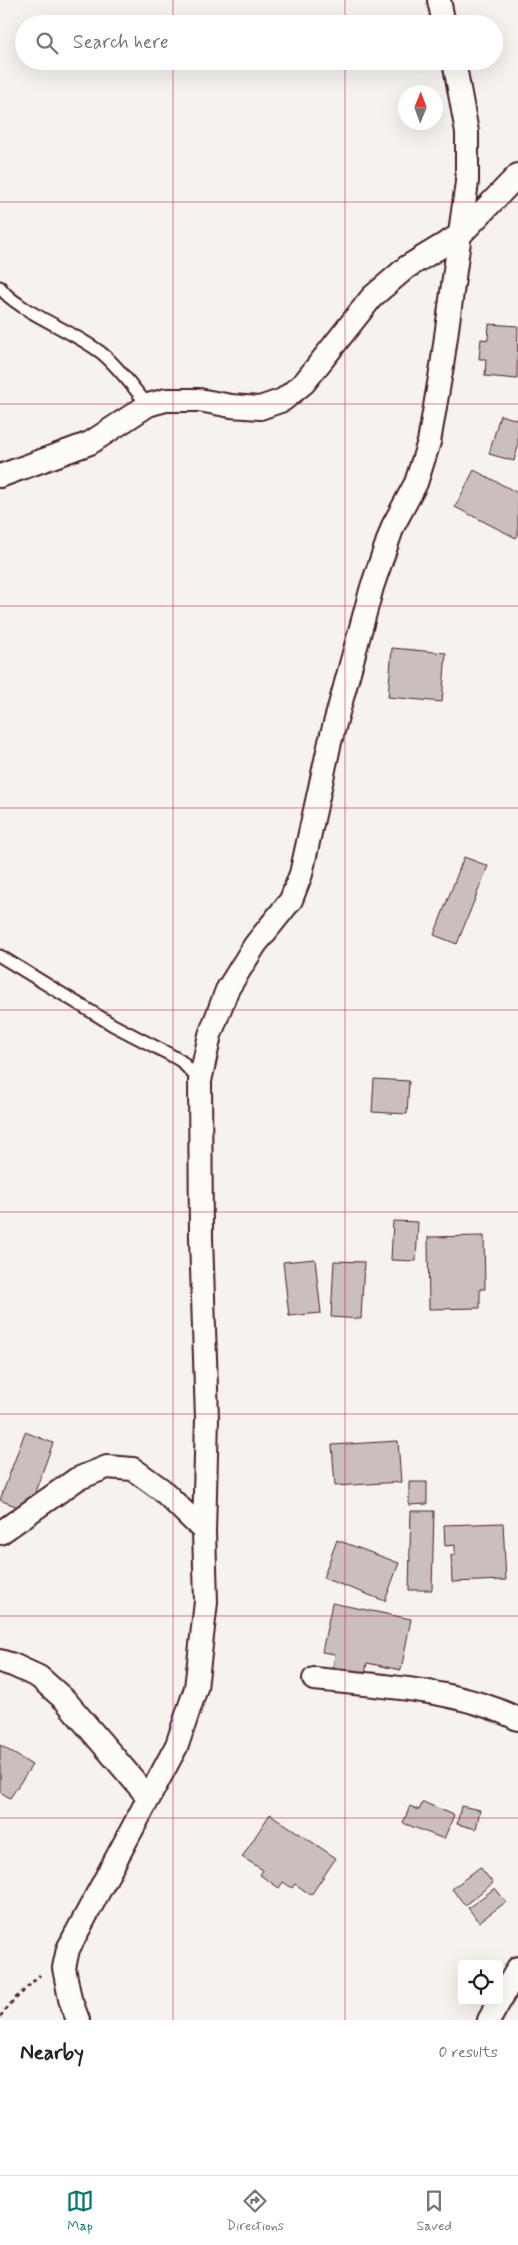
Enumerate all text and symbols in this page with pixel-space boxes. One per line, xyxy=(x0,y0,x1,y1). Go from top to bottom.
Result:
search box xyxy=(15,15,503,70)
icon: search xyxy=(33,29,61,57)
text: Search here xyxy=(73,30,169,55)
north arrow xyxy=(398,85,443,130)
map controls xyxy=(458,1960,503,2005)
button: locate xyxy=(458,1960,503,2005)
text: Nearby xyxy=(20,2039,84,2067)
text: 0 results xyxy=(438,2042,498,2063)
tab: Map xyxy=(66,2187,94,2235)
tab: Directions xyxy=(227,2187,284,2235)
tab: Saved xyxy=(416,2187,452,2235)

